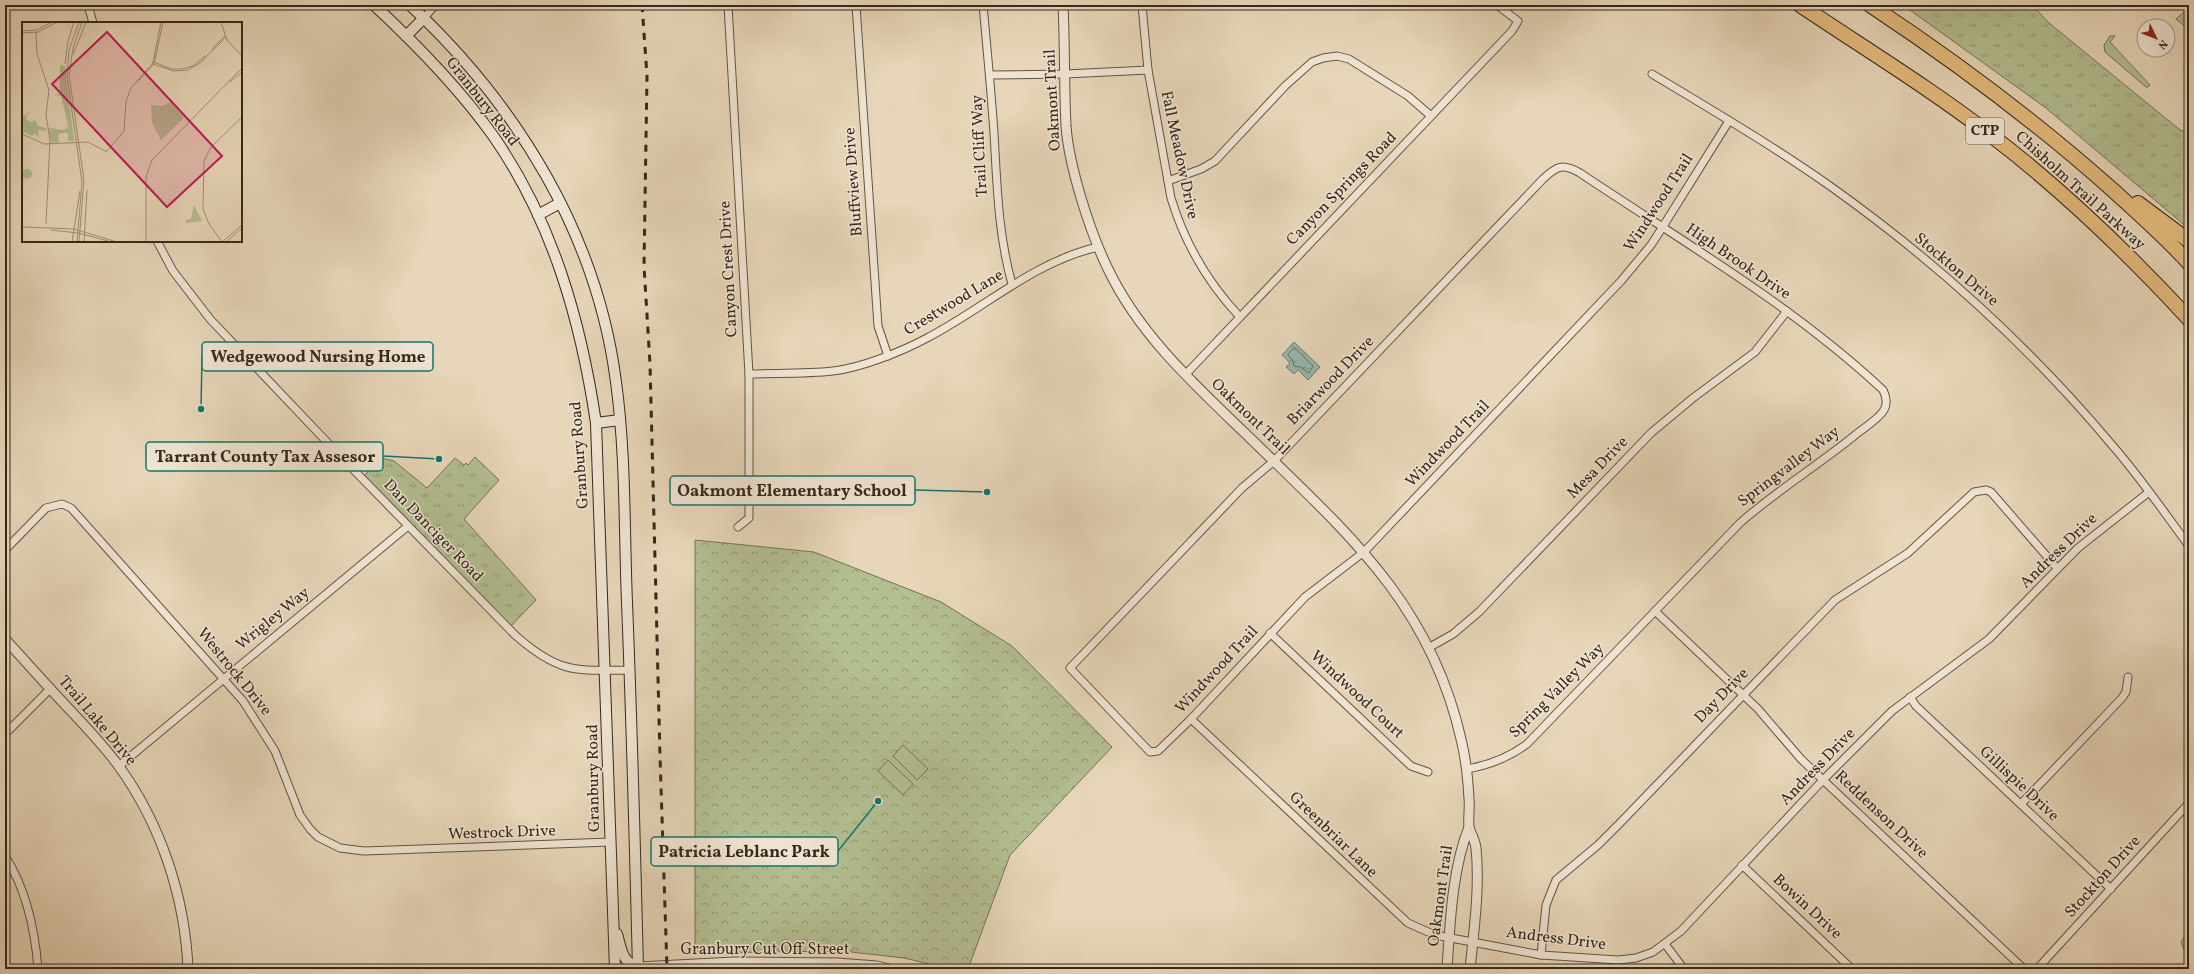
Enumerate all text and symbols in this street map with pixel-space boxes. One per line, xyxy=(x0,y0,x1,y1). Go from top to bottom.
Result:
north arrow xyxy=(2136,18,2176,58)
inset map xyxy=(22,22,242,242)
text: N xyxy=(2154,36,2170,52)
street label: Oakmont Trail xyxy=(1039,48,1067,151)
street label: Granbury Road xyxy=(440,53,524,151)
street label: Fall Meadow Drive xyxy=(1155,89,1203,221)
street label: Trail Cliff Way xyxy=(966,94,994,198)
road number: CTP xyxy=(1966,118,2004,144)
street label: Chisholm Trail Parkway xyxy=(2010,126,2150,256)
street label: Bluffview Drive xyxy=(839,127,869,237)
street label: Canyon Springs Road xyxy=(1282,127,1402,251)
street label: Windwood Trail xyxy=(1619,149,1699,256)
street label: Canyon Crest Drive xyxy=(714,200,744,338)
street label: High Brook Drive xyxy=(1681,219,1795,305)
street label: Stockton Drive xyxy=(1909,228,2003,312)
street label: Crestwood Lane xyxy=(900,265,1008,341)
street label: Briarwood Drive xyxy=(1283,331,1379,431)
callout: Wedgewood Nursing Home xyxy=(202,342,433,371)
text: Wedgewood Nursing Home xyxy=(211,346,426,369)
street label: Oakmont Trail xyxy=(1206,374,1294,460)
street label: Windwood Trail xyxy=(1401,396,1495,492)
street label: Granbury Road xyxy=(565,400,595,510)
street label: Springvalley Way xyxy=(1733,421,1845,513)
street label: Mesa Drive xyxy=(1563,432,1633,504)
callout: Tarrant County Tax Assesor xyxy=(146,442,383,471)
text: Tarrant County Tax Assesor xyxy=(155,446,375,469)
street label: Dan Danciger Road xyxy=(378,475,488,587)
callout: Oakmont Elementary School xyxy=(670,476,915,505)
text: Oakmont Elementary School xyxy=(677,480,907,503)
street label: Andress Drive xyxy=(2015,508,2103,594)
street label: Wrigley Way xyxy=(231,582,315,656)
street label: Windwood Trail xyxy=(1170,621,1264,719)
street label: Westrock Drive xyxy=(192,623,276,721)
street label: Spring Valley Way xyxy=(1505,638,1610,743)
street label: Windwood Court xyxy=(1305,646,1409,744)
street label: Day Drive xyxy=(1690,663,1754,729)
street label: Trail Lake Drive xyxy=(53,671,141,771)
street label: Andress Drive xyxy=(1775,723,1861,811)
street label: Granbury Road xyxy=(582,724,606,832)
street label: Gillispie Drive xyxy=(1974,741,2064,827)
street label: Reddenson Drive xyxy=(1829,766,1933,864)
street label: Greenbriar Lane xyxy=(1284,787,1382,883)
street label: Westrock Drive xyxy=(448,820,556,846)
street label: Stockton Drive xyxy=(2060,831,2146,923)
callout: Patricia Leblanc Park xyxy=(651,837,838,866)
text: Patricia Leblanc Park xyxy=(658,841,831,864)
street label: Oakmont Trail xyxy=(1423,844,1459,948)
street label: Bowin Drive xyxy=(1768,869,1846,945)
street label: Andress Drive xyxy=(1505,922,1607,956)
street label: Granbury Cut Off Street xyxy=(680,939,850,961)

